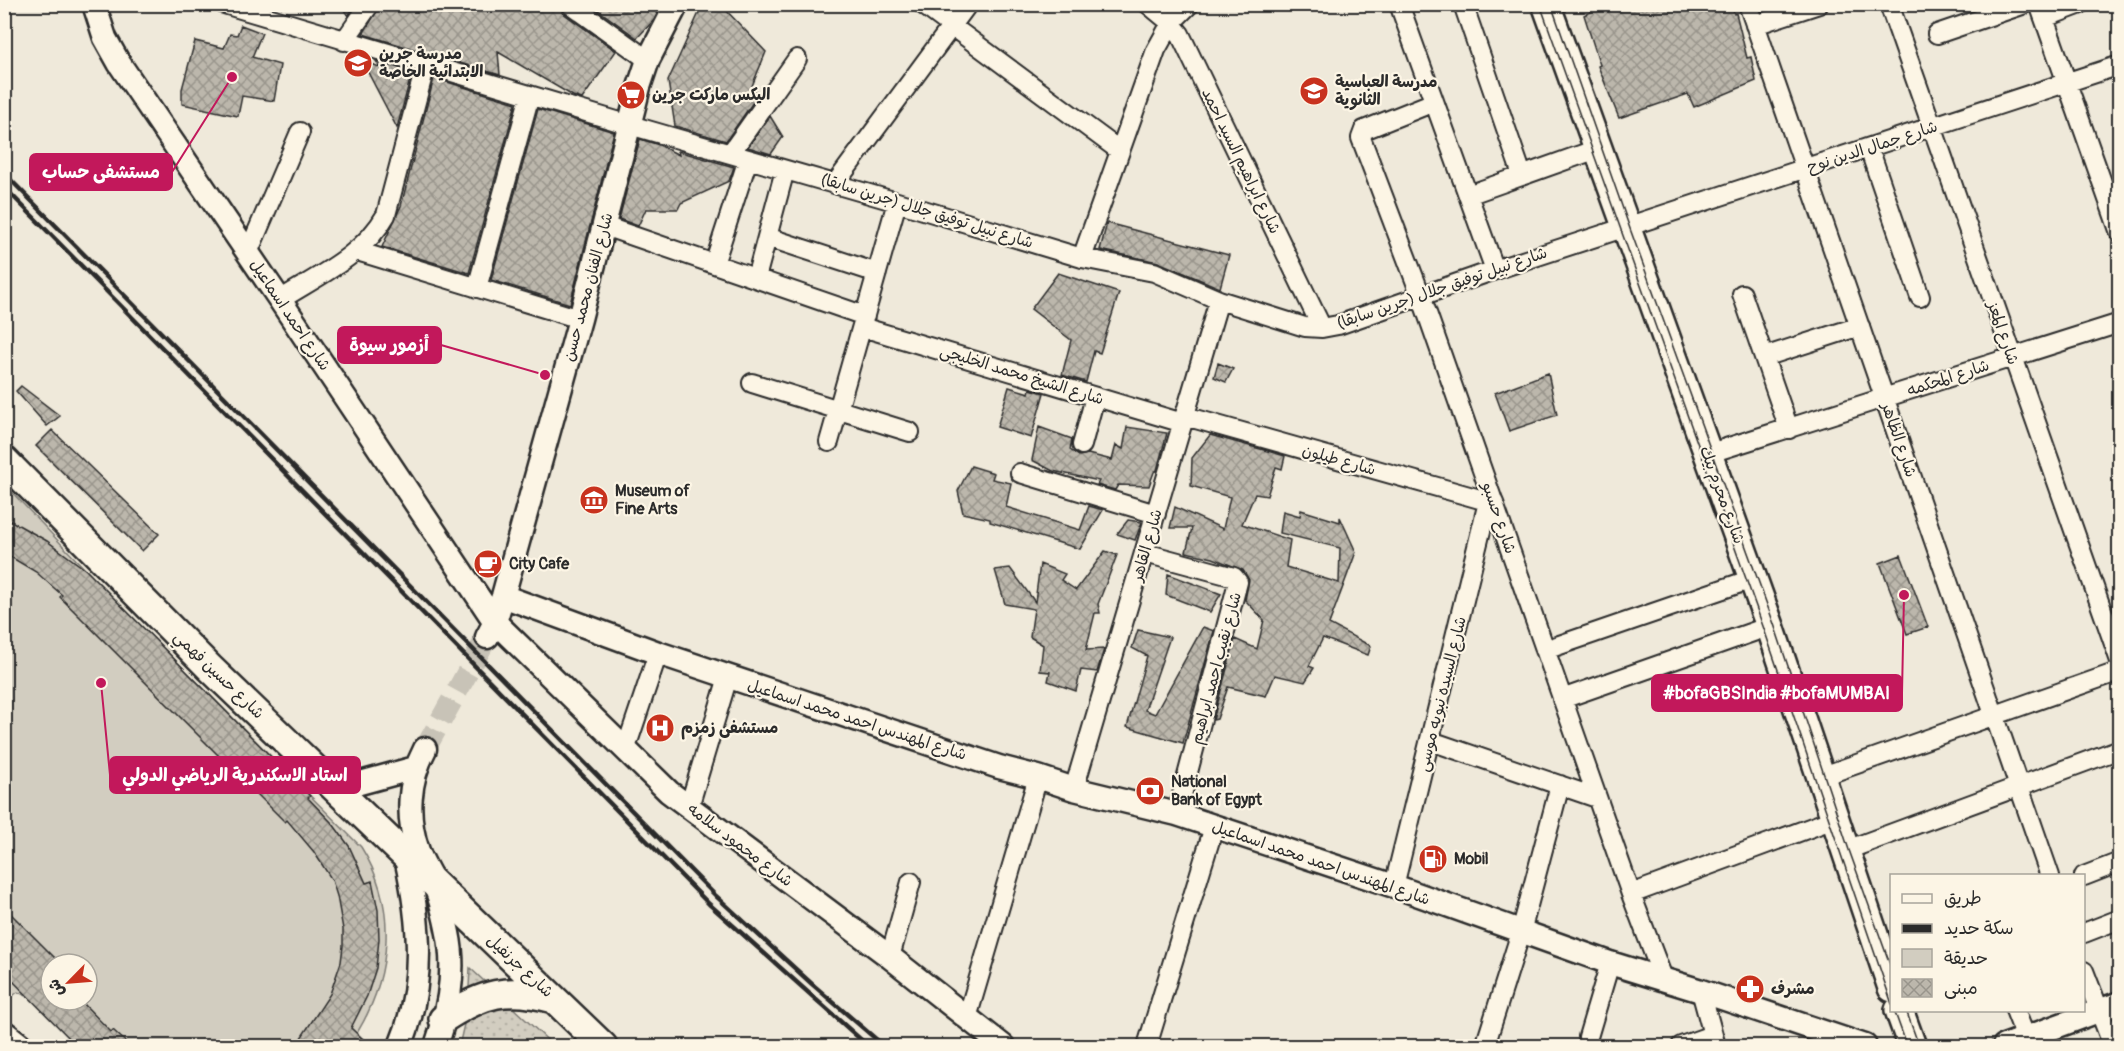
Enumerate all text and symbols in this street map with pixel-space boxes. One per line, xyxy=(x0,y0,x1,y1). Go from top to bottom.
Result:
place label: مدرسة جرين الابتدائية الخاصة xyxy=(379,44,483,82)
school or university icon: مدرسة جرين الابتدائية الخاصة xyxy=(342,47,374,79)
place label: مدرسة العباسية الثانوية xyxy=(1335,72,1438,111)
school or university icon: مدرسة العباسية الثانوية xyxy=(1298,75,1330,107)
supermarket icon: اليكس ماركت جرين xyxy=(615,79,647,111)
place label: اليكس ماركت جرين xyxy=(652,85,770,105)
street label: شارع ابراهيم السيد احمد xyxy=(1195,85,1285,238)
street label: شارع جمال الدين نوح xyxy=(1804,116,1940,179)
callout: مستشفى حساب xyxy=(30,154,172,190)
text: مستشفى حساب xyxy=(42,161,160,184)
street label: شارع نبيل توفيق جلال (جرين سابقا) xyxy=(818,169,1036,254)
street label: شارع الفنان محمد حسن xyxy=(559,210,618,364)
street label: شارع نبيل توفيق جلال (جرين سابقا) xyxy=(1334,243,1550,334)
street label: شارع احمد اسماعيل xyxy=(244,255,335,375)
street label: شارع المعز xyxy=(1981,297,2023,368)
callout: أزمور سيوة xyxy=(338,327,441,363)
text: أزمور سيوة xyxy=(349,334,429,357)
street label: شارع الشيخ محمد الخليجى xyxy=(937,341,1106,410)
street label: شارع المحكمه xyxy=(1904,355,1992,402)
street label: شارع الظاهر xyxy=(1875,398,1921,480)
street label: شارع طيلون xyxy=(1300,440,1378,481)
street label: شارع محرم بيك xyxy=(1693,443,1749,547)
street label: شارع حسبو xyxy=(1476,478,1521,557)
place label: Museum of Fine Arts xyxy=(615,481,690,519)
museum icon: Museum of Fine Arts xyxy=(578,484,610,516)
street label: شارع القاهر xyxy=(1127,507,1168,585)
cafe icon: City Cafe xyxy=(472,548,504,580)
place label: City Cafe xyxy=(509,554,570,574)
street label: شارع نقيب احمد ابراهيم xyxy=(1186,590,1248,747)
street label: شارع السيده نبويه موسى xyxy=(1413,614,1472,774)
street label: شارع حسين فهمي xyxy=(167,627,268,726)
street label: شارع المهندس احمد محمد اسماعيل xyxy=(745,675,969,766)
callout: #bofaGBSIndia #bofaMUMBAI xyxy=(1652,675,1902,711)
text: #bofaGBSIndia #bofaMUMBAI xyxy=(1663,682,1890,705)
hospital icon: مستشفى زمزم xyxy=(644,712,676,744)
place label: مستشفى زمزم xyxy=(681,718,778,740)
callout: استاد الاسكندرية الرياضي الدولي xyxy=(110,757,360,793)
text: استاد الاسكندرية الرياضي الدولي xyxy=(122,764,348,791)
place label: National Bank of Egypt xyxy=(1171,772,1263,810)
bank icon: National Bank of Egypt xyxy=(1134,775,1166,807)
street label: شارع محمود سلامه xyxy=(683,799,797,892)
street label: شارع المهندس احمد محمد اسماعيل xyxy=(1209,816,1433,911)
fuel station icon: Mobil xyxy=(1417,843,1449,875)
place label: Mobil xyxy=(1454,849,1489,869)
legend xyxy=(1890,874,2085,1012)
text: طريق xyxy=(1944,887,1982,910)
text: سكة حديد xyxy=(1944,917,2014,940)
street label: شارع جرنفيل xyxy=(482,930,557,1003)
text: حديقة xyxy=(1944,947,1988,970)
north arrow xyxy=(39,952,99,1012)
pharmacy icon: مشرف xyxy=(1734,973,1766,1005)
text: ش xyxy=(44,976,69,1000)
text: مبنى xyxy=(1944,977,1978,1000)
place label: مشرف xyxy=(1771,979,1814,999)

